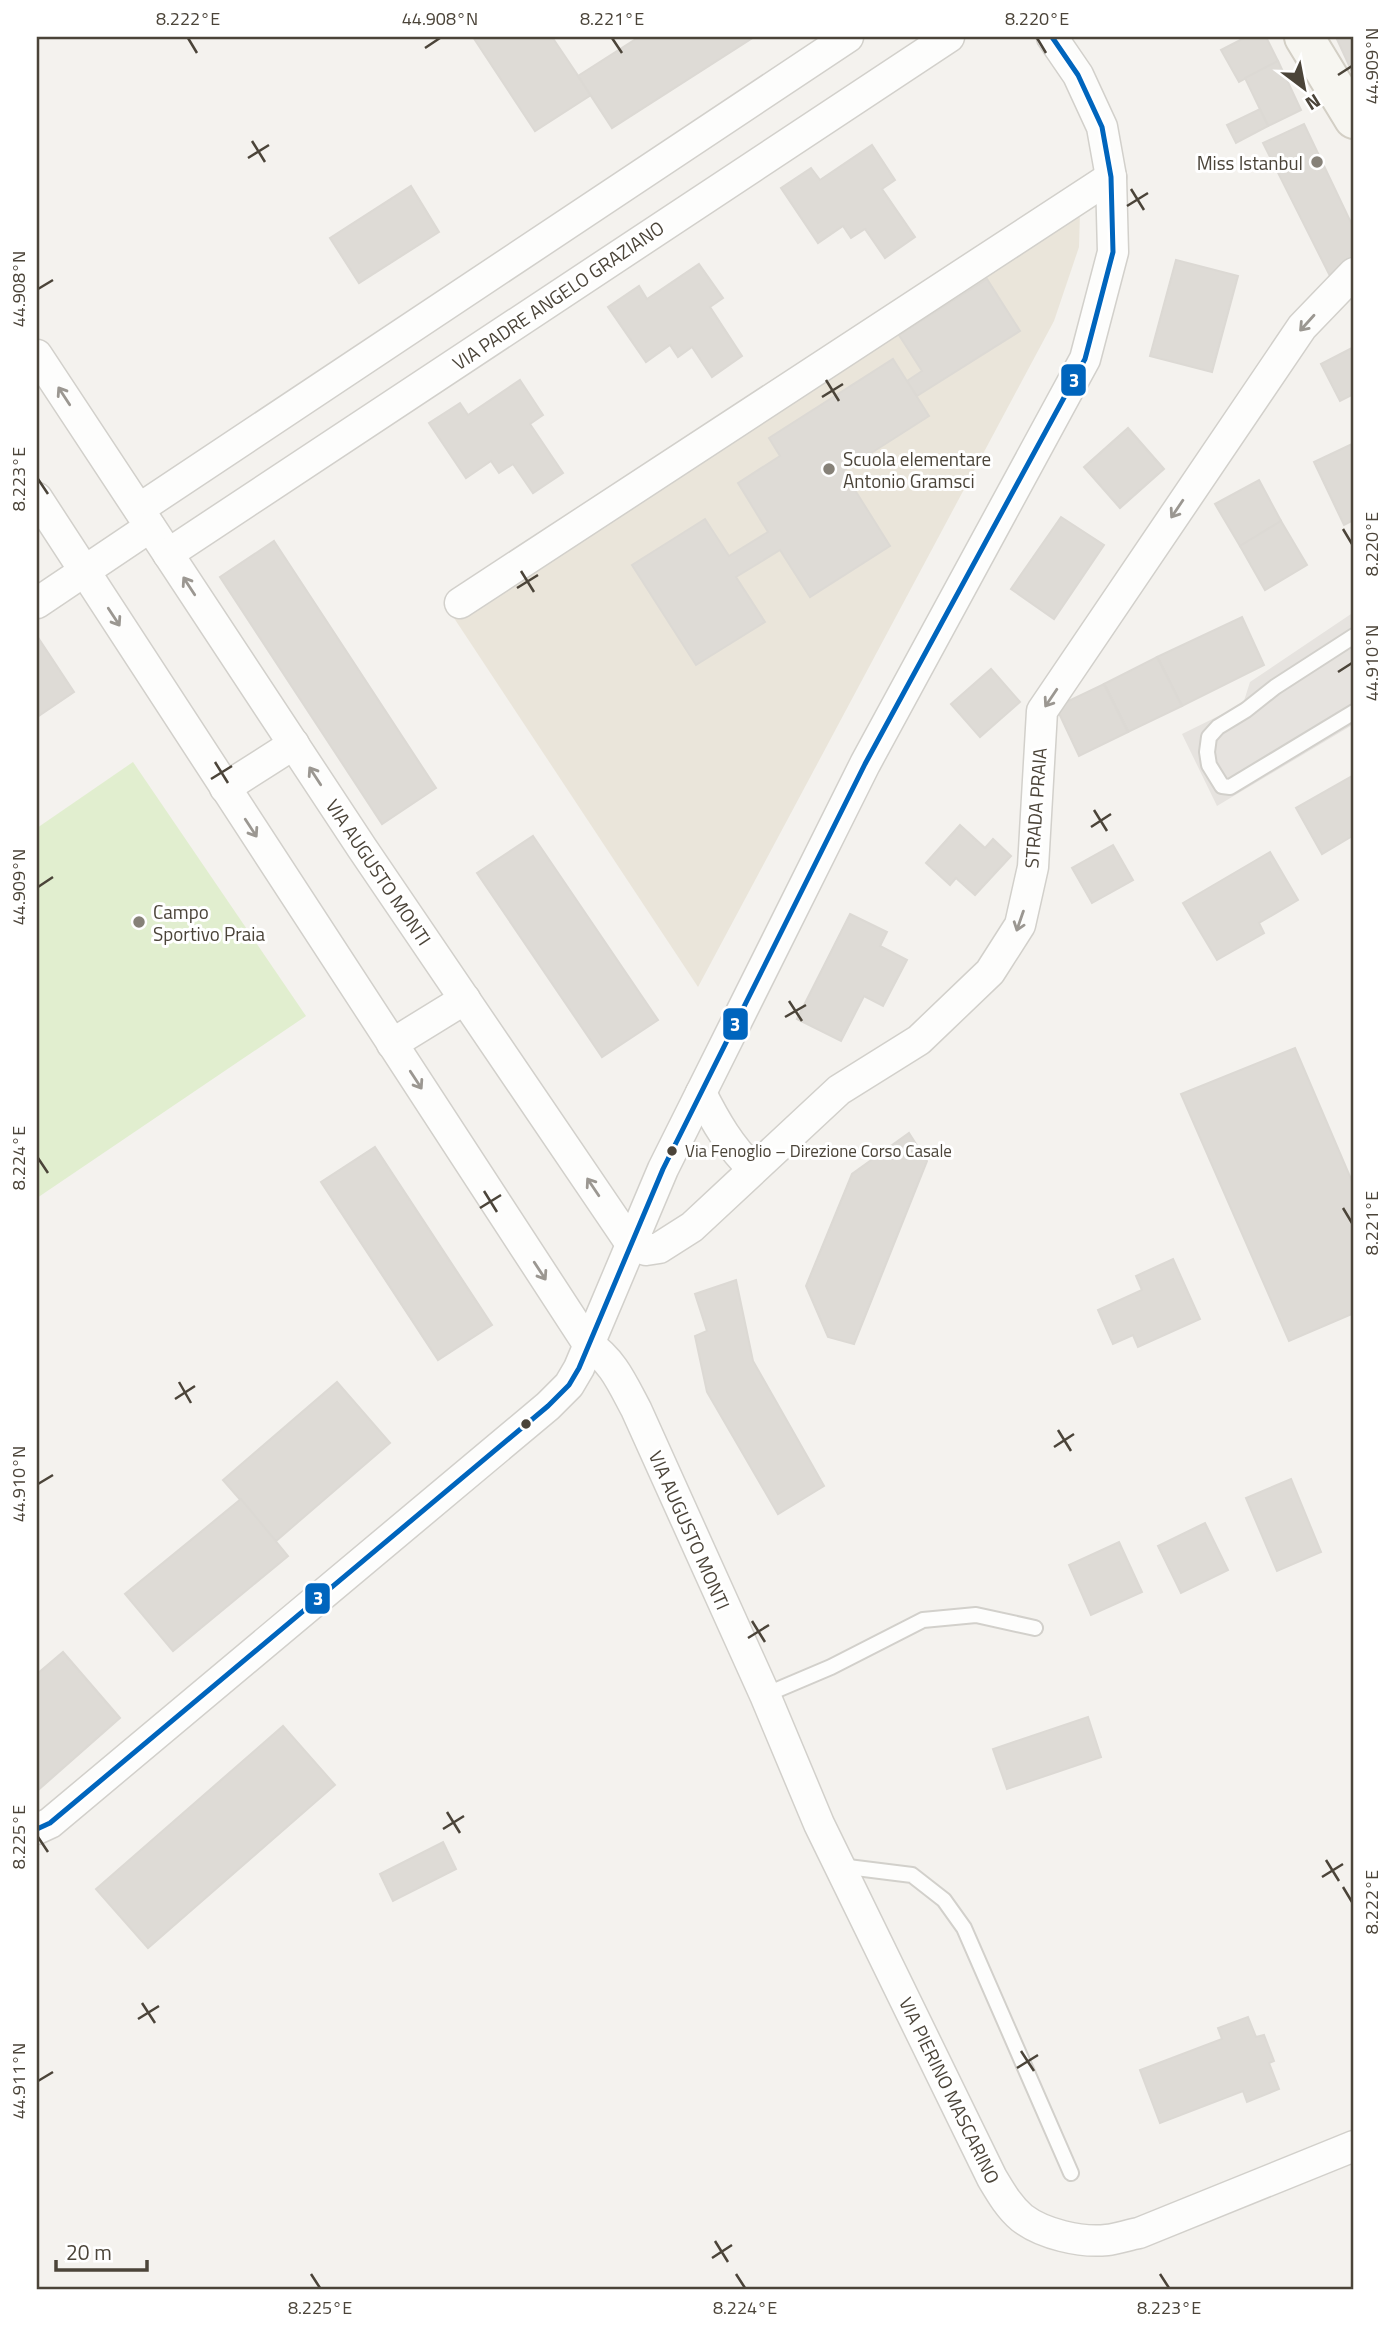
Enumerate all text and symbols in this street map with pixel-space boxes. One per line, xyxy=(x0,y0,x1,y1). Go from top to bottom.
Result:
text: 8.222°E xyxy=(156,5,220,32)
text: 44.908°N xyxy=(402,5,478,32)
text: 8.221°E xyxy=(580,5,644,32)
text: 8.220°E xyxy=(1005,5,1069,32)
text: 44.909°N xyxy=(1358,28,1385,104)
north arrow xyxy=(1268,52,1338,122)
text: N xyxy=(1300,87,1327,119)
place label: Miss Istanbul xyxy=(1197,148,1303,177)
marker: Miss Istanbul xyxy=(1309,154,1325,170)
street label: VIA PADRE ANGELO GRAZIANO xyxy=(446,213,670,377)
text: 44.908°N xyxy=(5,251,32,327)
one-way arrow xyxy=(1299,314,1315,332)
line badge: 3 xyxy=(1060,363,1087,397)
text: 3 xyxy=(1069,365,1079,394)
one-way arrow xyxy=(57,387,71,406)
place label: Scuola elementare Antonio Gramsci xyxy=(843,444,991,495)
text: 8.223°E xyxy=(5,447,32,511)
marker: Scuola elementare Antonio Gramsci xyxy=(821,461,837,477)
one-way arrow xyxy=(1170,499,1184,518)
text: 8.220°E xyxy=(1358,512,1385,576)
one-way arrow xyxy=(182,577,197,596)
one-way arrow xyxy=(107,606,121,626)
text: 44.910°N xyxy=(1358,625,1385,701)
one-way arrow xyxy=(1043,688,1058,707)
street label: STRADA PRAIA xyxy=(1016,747,1054,869)
one-way arrow xyxy=(307,766,321,786)
street label: VIA AUGUSTO MONTI xyxy=(319,793,439,951)
one-way arrow xyxy=(244,818,259,837)
text: 44.909°N xyxy=(5,849,32,925)
place label: Campo Sportivo Praia xyxy=(153,897,265,948)
one-way arrow xyxy=(1013,910,1025,931)
marker: Campo Sportivo Praia xyxy=(131,914,147,930)
line badge: 3 xyxy=(722,1007,749,1041)
text: 3 xyxy=(730,1009,740,1038)
one-way arrow xyxy=(408,1070,423,1089)
text: 8.224°E xyxy=(5,1126,32,1190)
place label: Via Fenoglio – Direzione Corso Casale xyxy=(685,1138,952,1164)
marker: Via Fenoglio – Direzione Corso Casale xyxy=(665,1144,679,1158)
one-way arrow xyxy=(586,1178,600,1198)
text: 8.221°E xyxy=(1358,1191,1385,1255)
one-way arrow xyxy=(534,1260,548,1280)
unlabelled marker xyxy=(519,1417,533,1431)
text: 44.910°N xyxy=(5,1446,32,1522)
street label: VIA AUGUSTO MONTI xyxy=(642,1446,738,1614)
line badge: 3 xyxy=(304,1582,331,1615)
text: 3 xyxy=(313,1583,323,1612)
text: 8.225°E xyxy=(5,1805,32,1869)
text: 8.222°E xyxy=(1358,1870,1385,1934)
street label: VIA PIERINO MASCARINO xyxy=(892,1992,1008,2188)
text: 44.911°N xyxy=(5,2043,32,2119)
scale bar xyxy=(56,2229,147,2273)
text: 20 m xyxy=(66,2236,112,2268)
text: 8.225°E xyxy=(288,2294,352,2321)
text: 8.224°E xyxy=(713,2294,777,2321)
text: 8.223°E xyxy=(1137,2294,1201,2321)

